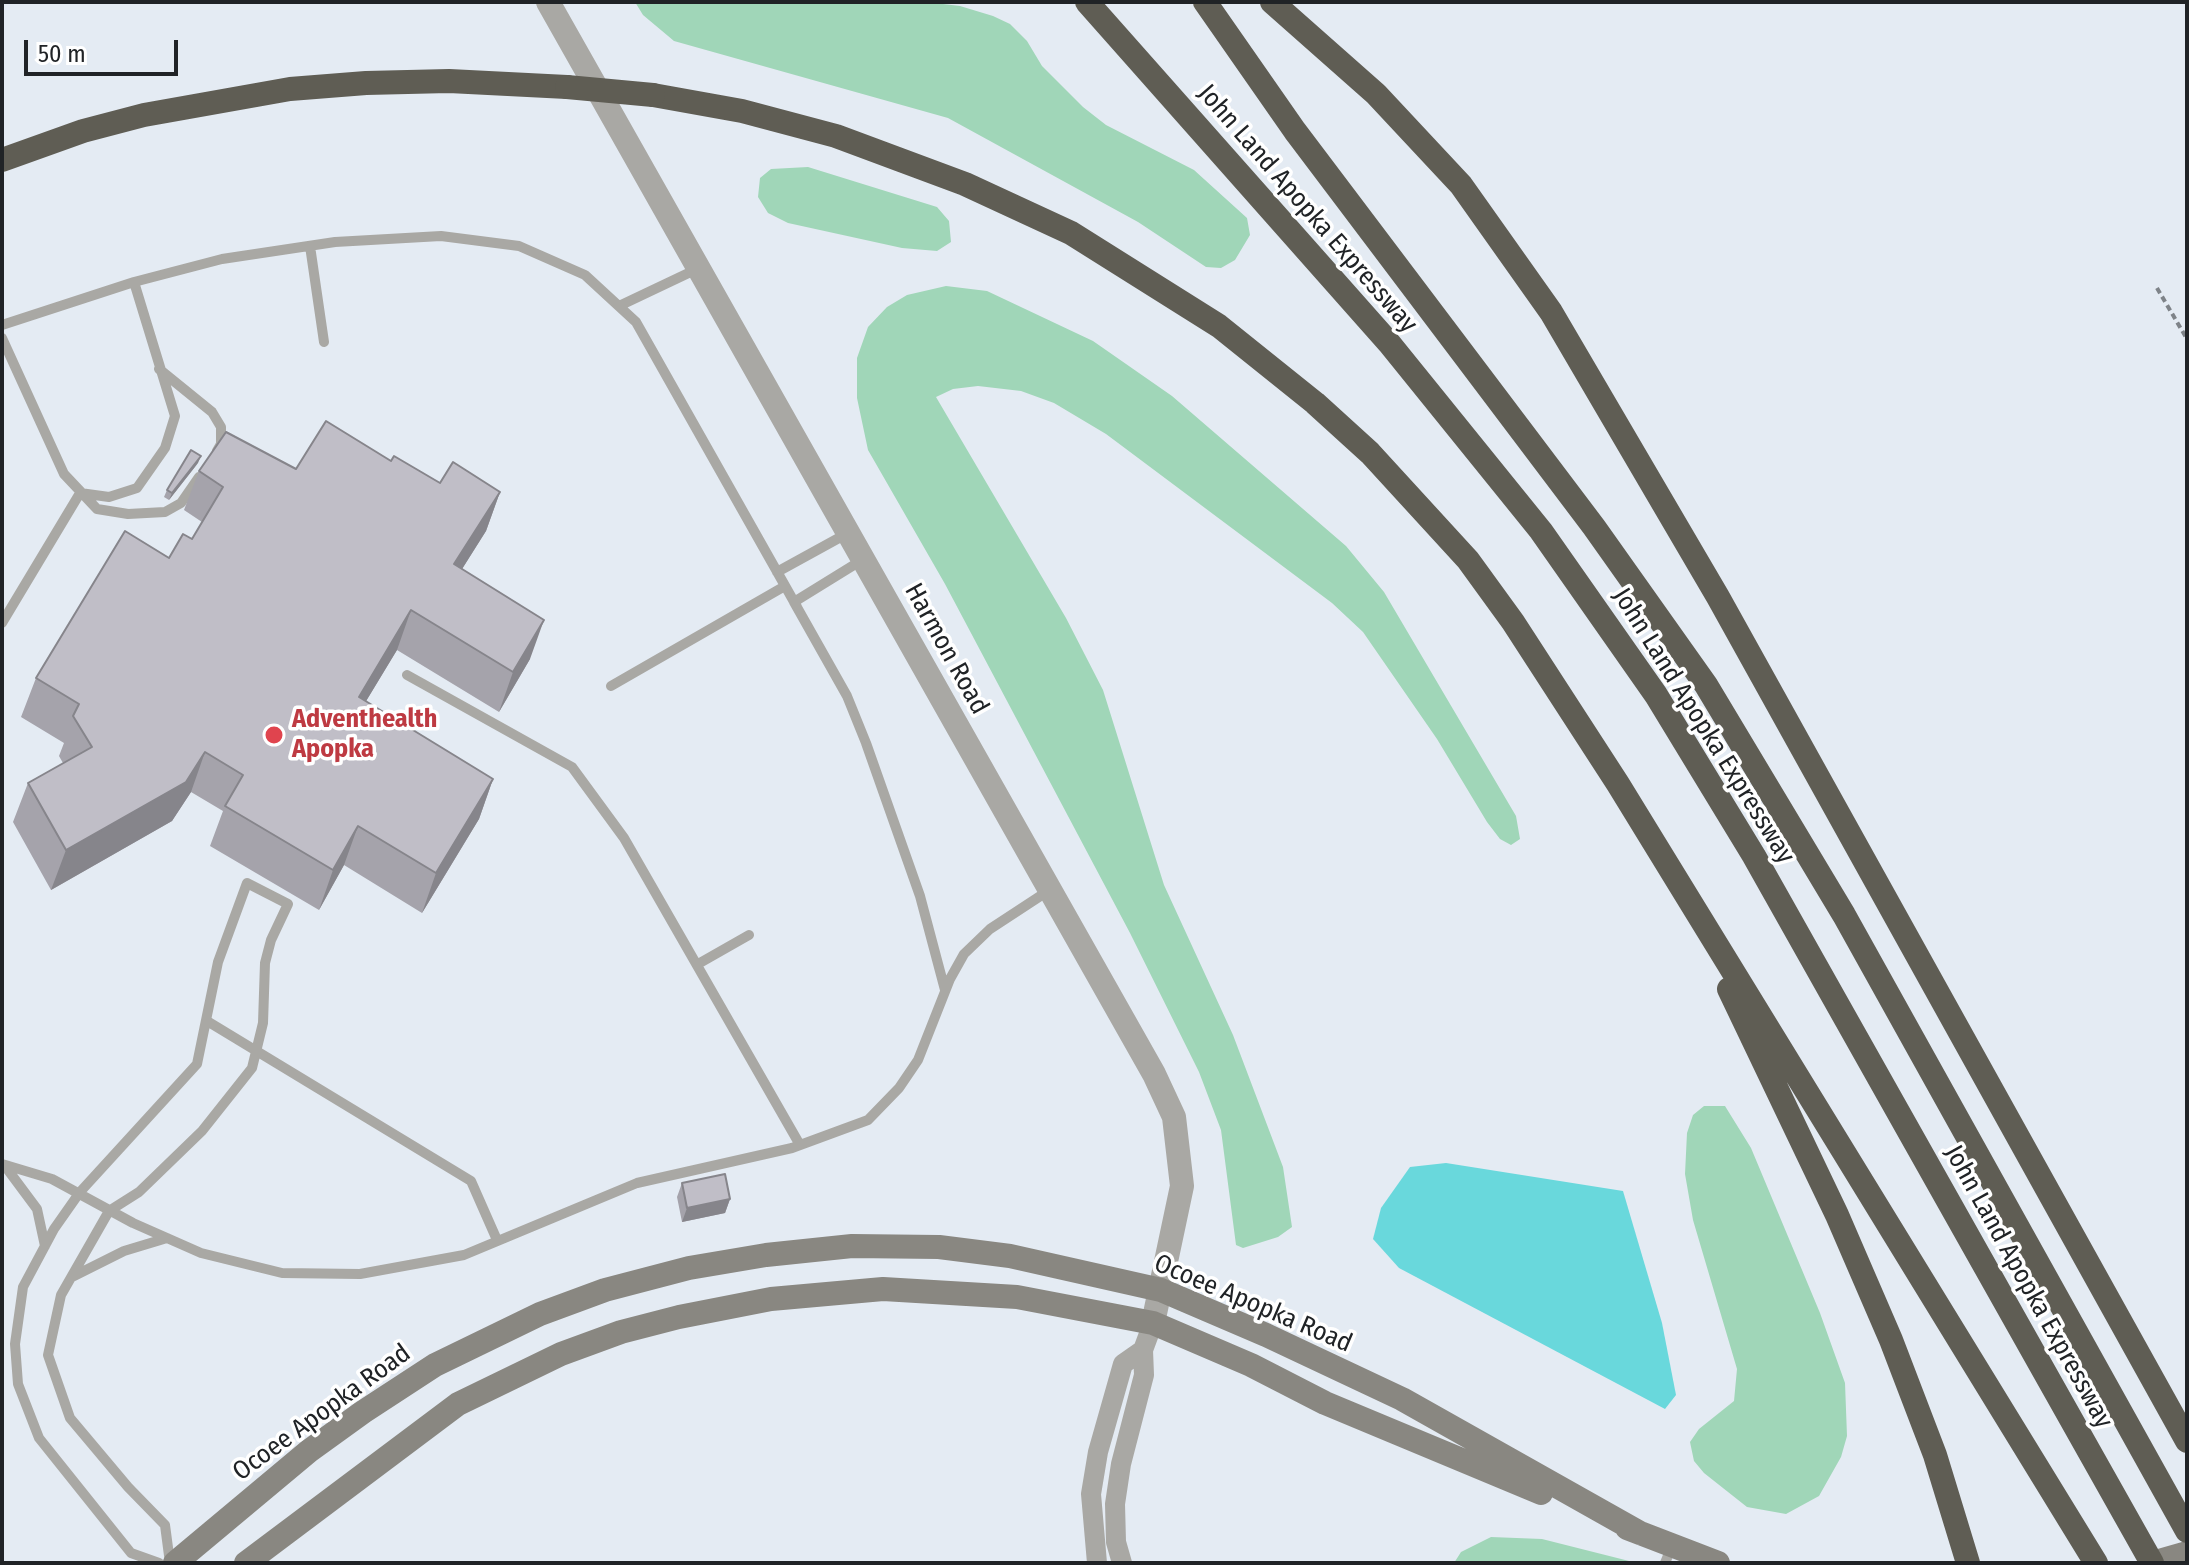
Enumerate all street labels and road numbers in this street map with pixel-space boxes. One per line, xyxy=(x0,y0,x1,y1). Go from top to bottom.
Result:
street label: John Land Apopka Expressway xyxy=(1191,78,1423,340)
street label: Harmon Road xyxy=(897,578,995,720)
street label: John Land Apopka Expressway xyxy=(1605,583,1801,869)
street label: John Land Apopka Expressway xyxy=(1937,1140,2119,1434)
street label: Ocoee Apopka Road xyxy=(1149,1248,1357,1360)
street label: Ocoee Apopka Road xyxy=(227,1338,417,1488)

